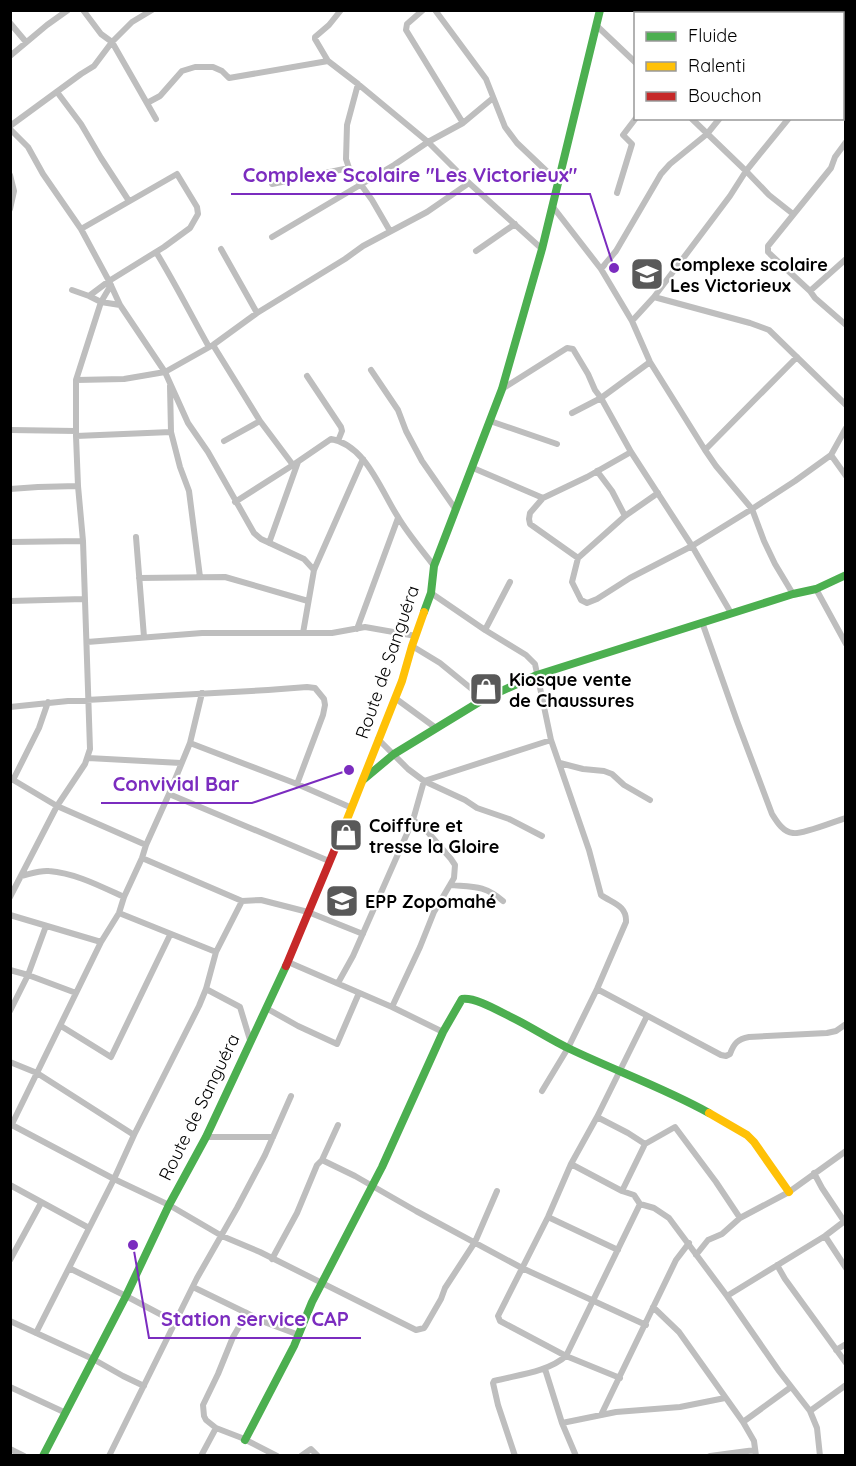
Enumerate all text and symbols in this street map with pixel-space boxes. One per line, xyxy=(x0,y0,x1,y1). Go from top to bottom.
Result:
legend xyxy=(634,12,844,120)
text: Fluide xyxy=(688,24,737,47)
text: Ralenti xyxy=(688,54,746,77)
text: Bouchon xyxy=(688,84,762,107)
callout: Complexe Scolaire "Les Victorieux" xyxy=(231,156,590,194)
text: Complexe Scolaire "Les Victorieux" xyxy=(243,162,578,187)
place label: Complexe scolaire Les Victorieux xyxy=(670,253,828,297)
school or university icon: Complexe scolaire Les Victorieux xyxy=(629,256,665,292)
street label: Route de Sanguéra xyxy=(350,582,424,742)
place label: Kiosque vente de Chaussures xyxy=(509,668,634,712)
shop icon: Kiosque vente de Chaussures xyxy=(468,671,504,707)
callout: Convivial Bar xyxy=(101,765,252,803)
text: Convivial Bar xyxy=(113,771,240,796)
place label: Coiffure et tresse la Gloire xyxy=(369,814,499,858)
shop icon: Coiffure et tresse la Gloire xyxy=(328,817,364,853)
school or university icon: EPP Zopomahé xyxy=(324,883,360,919)
place label: EPP Zopomahé xyxy=(365,890,496,913)
street label: Route de Sanguéra xyxy=(153,1030,245,1184)
callout: Station service CAP xyxy=(149,1300,361,1338)
text: Station service CAP xyxy=(161,1306,349,1331)

